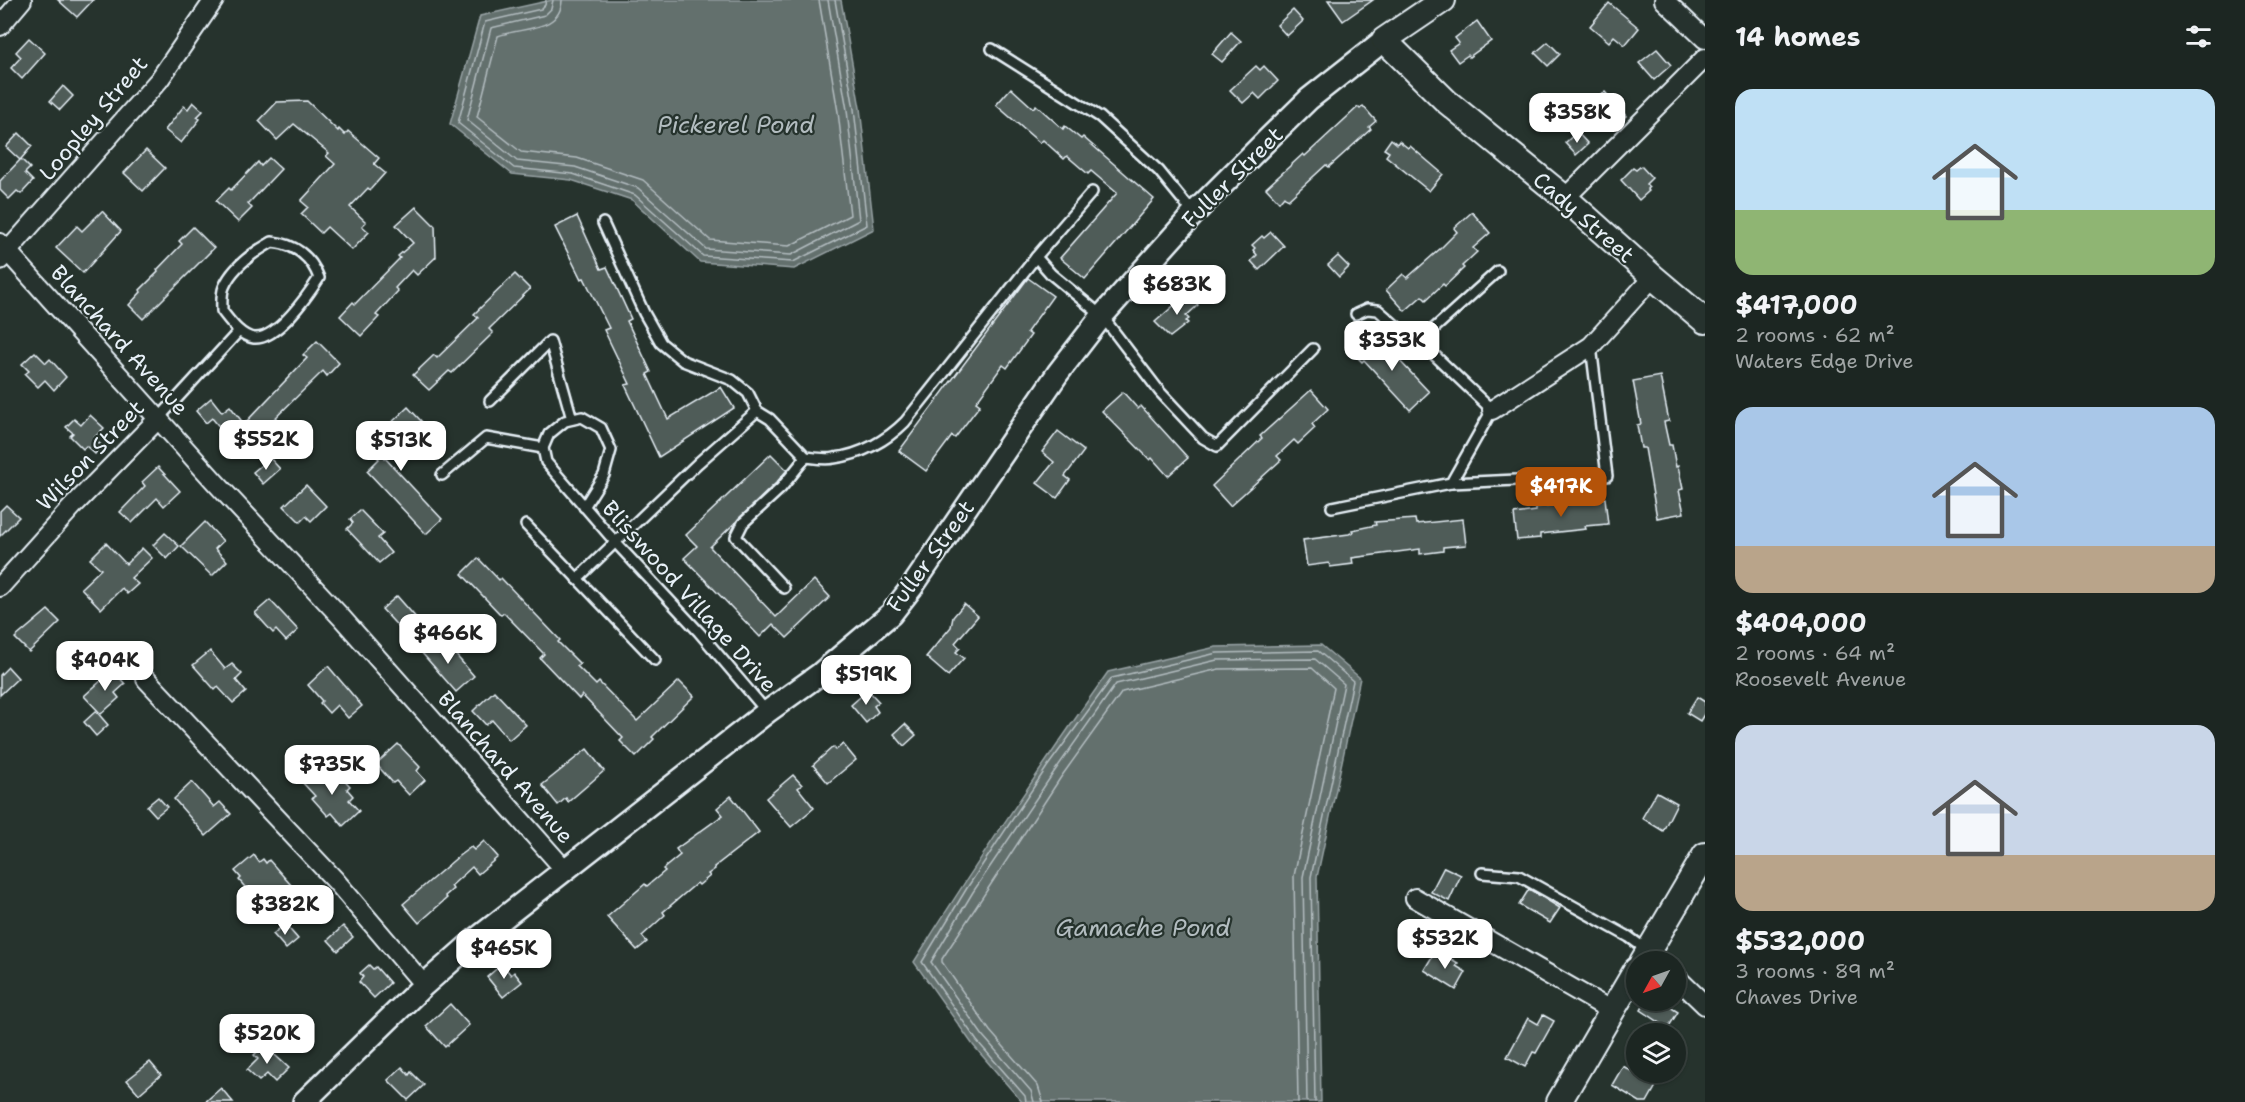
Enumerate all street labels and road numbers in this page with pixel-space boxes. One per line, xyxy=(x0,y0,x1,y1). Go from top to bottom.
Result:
street label: Loopley Street xyxy=(33,50,154,187)
street label: Fuller Street xyxy=(1175,120,1289,234)
street label: Cady Street xyxy=(1527,165,1640,269)
street label: Blanchard Avenue xyxy=(44,259,195,422)
street label: Wilson Street xyxy=(30,394,151,517)
street label: Blisswood Village Drive xyxy=(596,494,784,698)
street label: Fuller Street xyxy=(880,494,981,618)
street label: Blanchard Avenue xyxy=(431,685,580,850)

